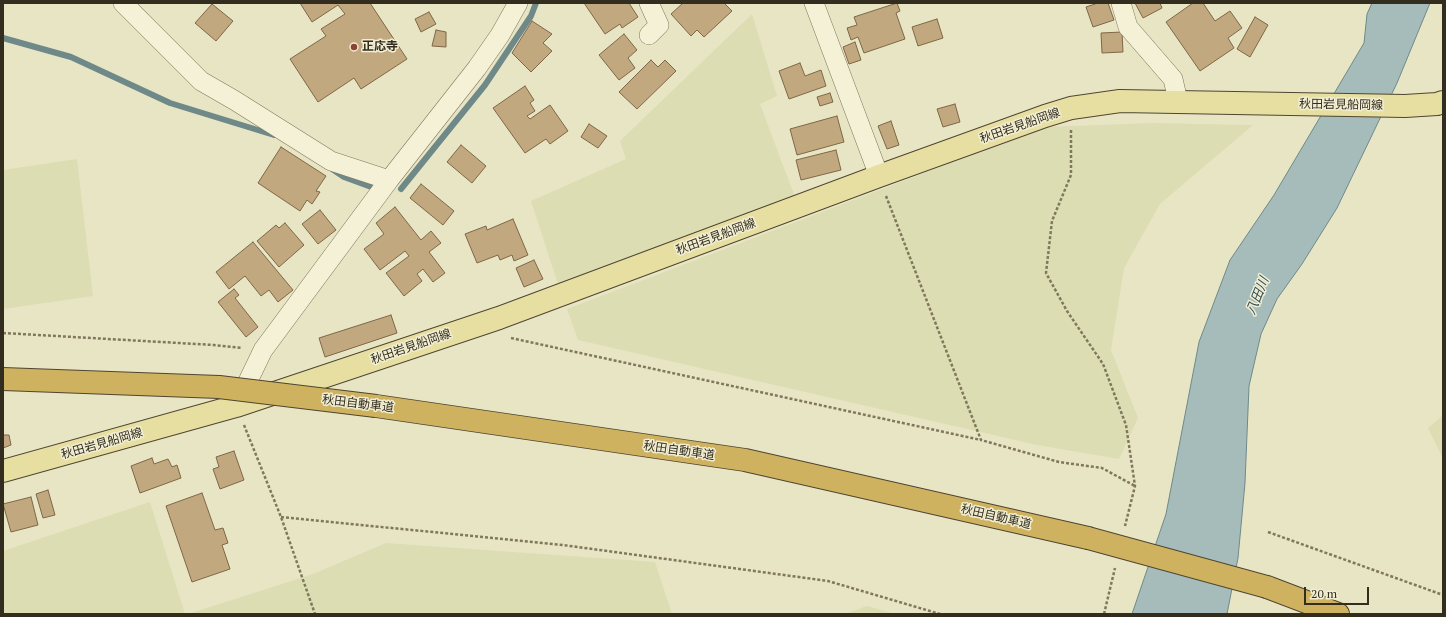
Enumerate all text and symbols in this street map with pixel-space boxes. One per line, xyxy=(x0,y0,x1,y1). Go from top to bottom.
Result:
place label: 正応寺 xyxy=(362,40,398,54)
marker: 正応寺 xyxy=(349,42,359,52)
street label: 秋田岩見船岡線 xyxy=(1299,97,1383,113)
street label: 秋田岩見船岡線 xyxy=(978,106,1062,146)
street label: 秋田岩見船岡線 xyxy=(674,216,758,258)
water label: 八田川 xyxy=(1243,275,1273,317)
street label: 秋田岩見船岡線 xyxy=(369,327,453,367)
street label: 秋田自動車道 xyxy=(321,392,395,416)
street label: 秋田岩見船岡線 xyxy=(60,426,144,462)
street label: 秋田自動車道 xyxy=(642,439,716,463)
street label: 秋田自動車道 xyxy=(959,502,1033,532)
scale bar xyxy=(1306,579,1371,605)
text: 20 m xyxy=(1311,586,1337,601)

